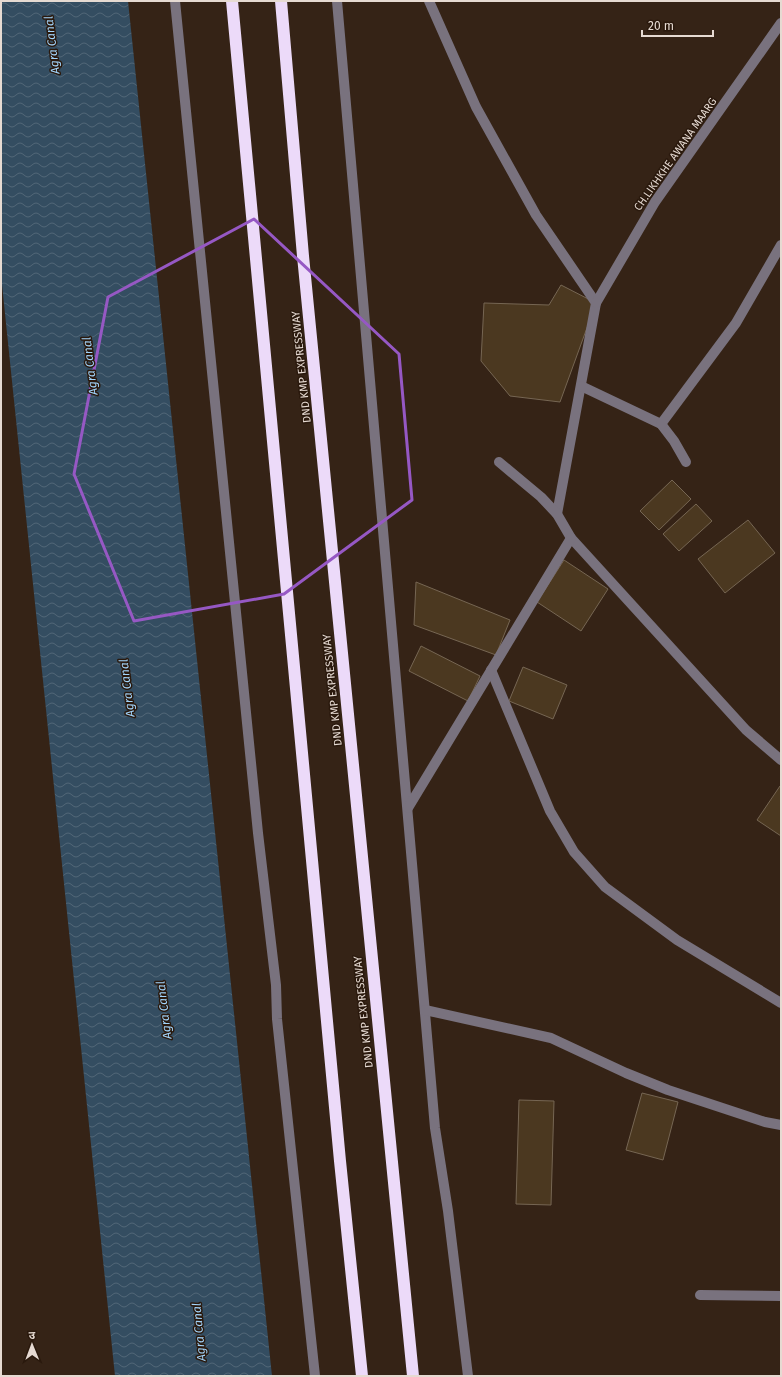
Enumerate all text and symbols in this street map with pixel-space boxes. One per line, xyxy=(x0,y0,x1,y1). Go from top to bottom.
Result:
scale bar xyxy=(642,12,713,38)
water label: Agra Canal xyxy=(41,15,63,76)
text: 20 m xyxy=(648,19,674,33)
street label: CH.LIKHKHE AWANA MAARG xyxy=(631,95,719,213)
street label: DND KMP EXPRESSWAY xyxy=(289,310,314,423)
water label: Agra Canal xyxy=(79,336,101,397)
street label: DND KMP EXPRESSWAY xyxy=(320,633,345,746)
water label: Agra Canal xyxy=(116,658,138,719)
street label: DND KMP EXPRESSWAY xyxy=(351,955,376,1068)
water label: Agra Canal xyxy=(153,980,175,1041)
water label: Agra Canal xyxy=(189,1302,209,1363)
north arrow xyxy=(12,1325,52,1365)
text: उ xyxy=(29,1329,36,1342)

